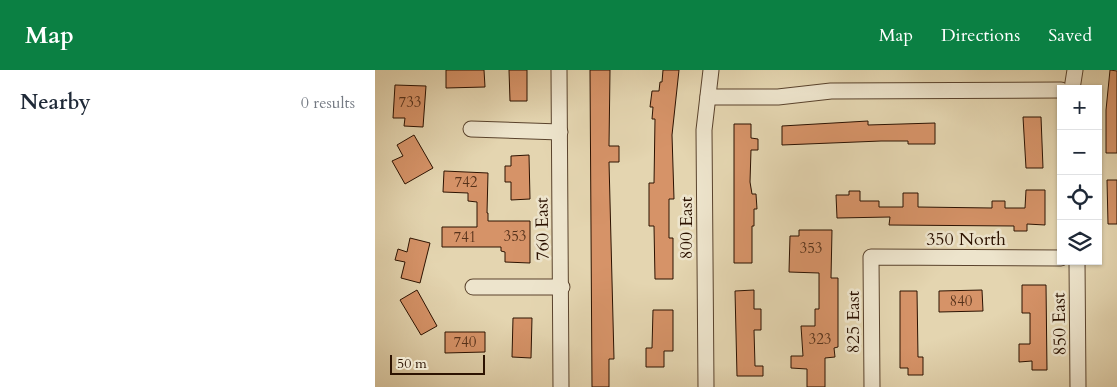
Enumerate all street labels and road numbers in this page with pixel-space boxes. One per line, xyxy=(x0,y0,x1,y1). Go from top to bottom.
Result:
street label: 800 East xyxy=(674,196,699,260)
street label: 760 East xyxy=(529,197,556,261)
street label: 350 North xyxy=(926,227,1006,252)
street label: 825 East xyxy=(841,290,866,354)
street label: 850 East xyxy=(1046,292,1073,356)

